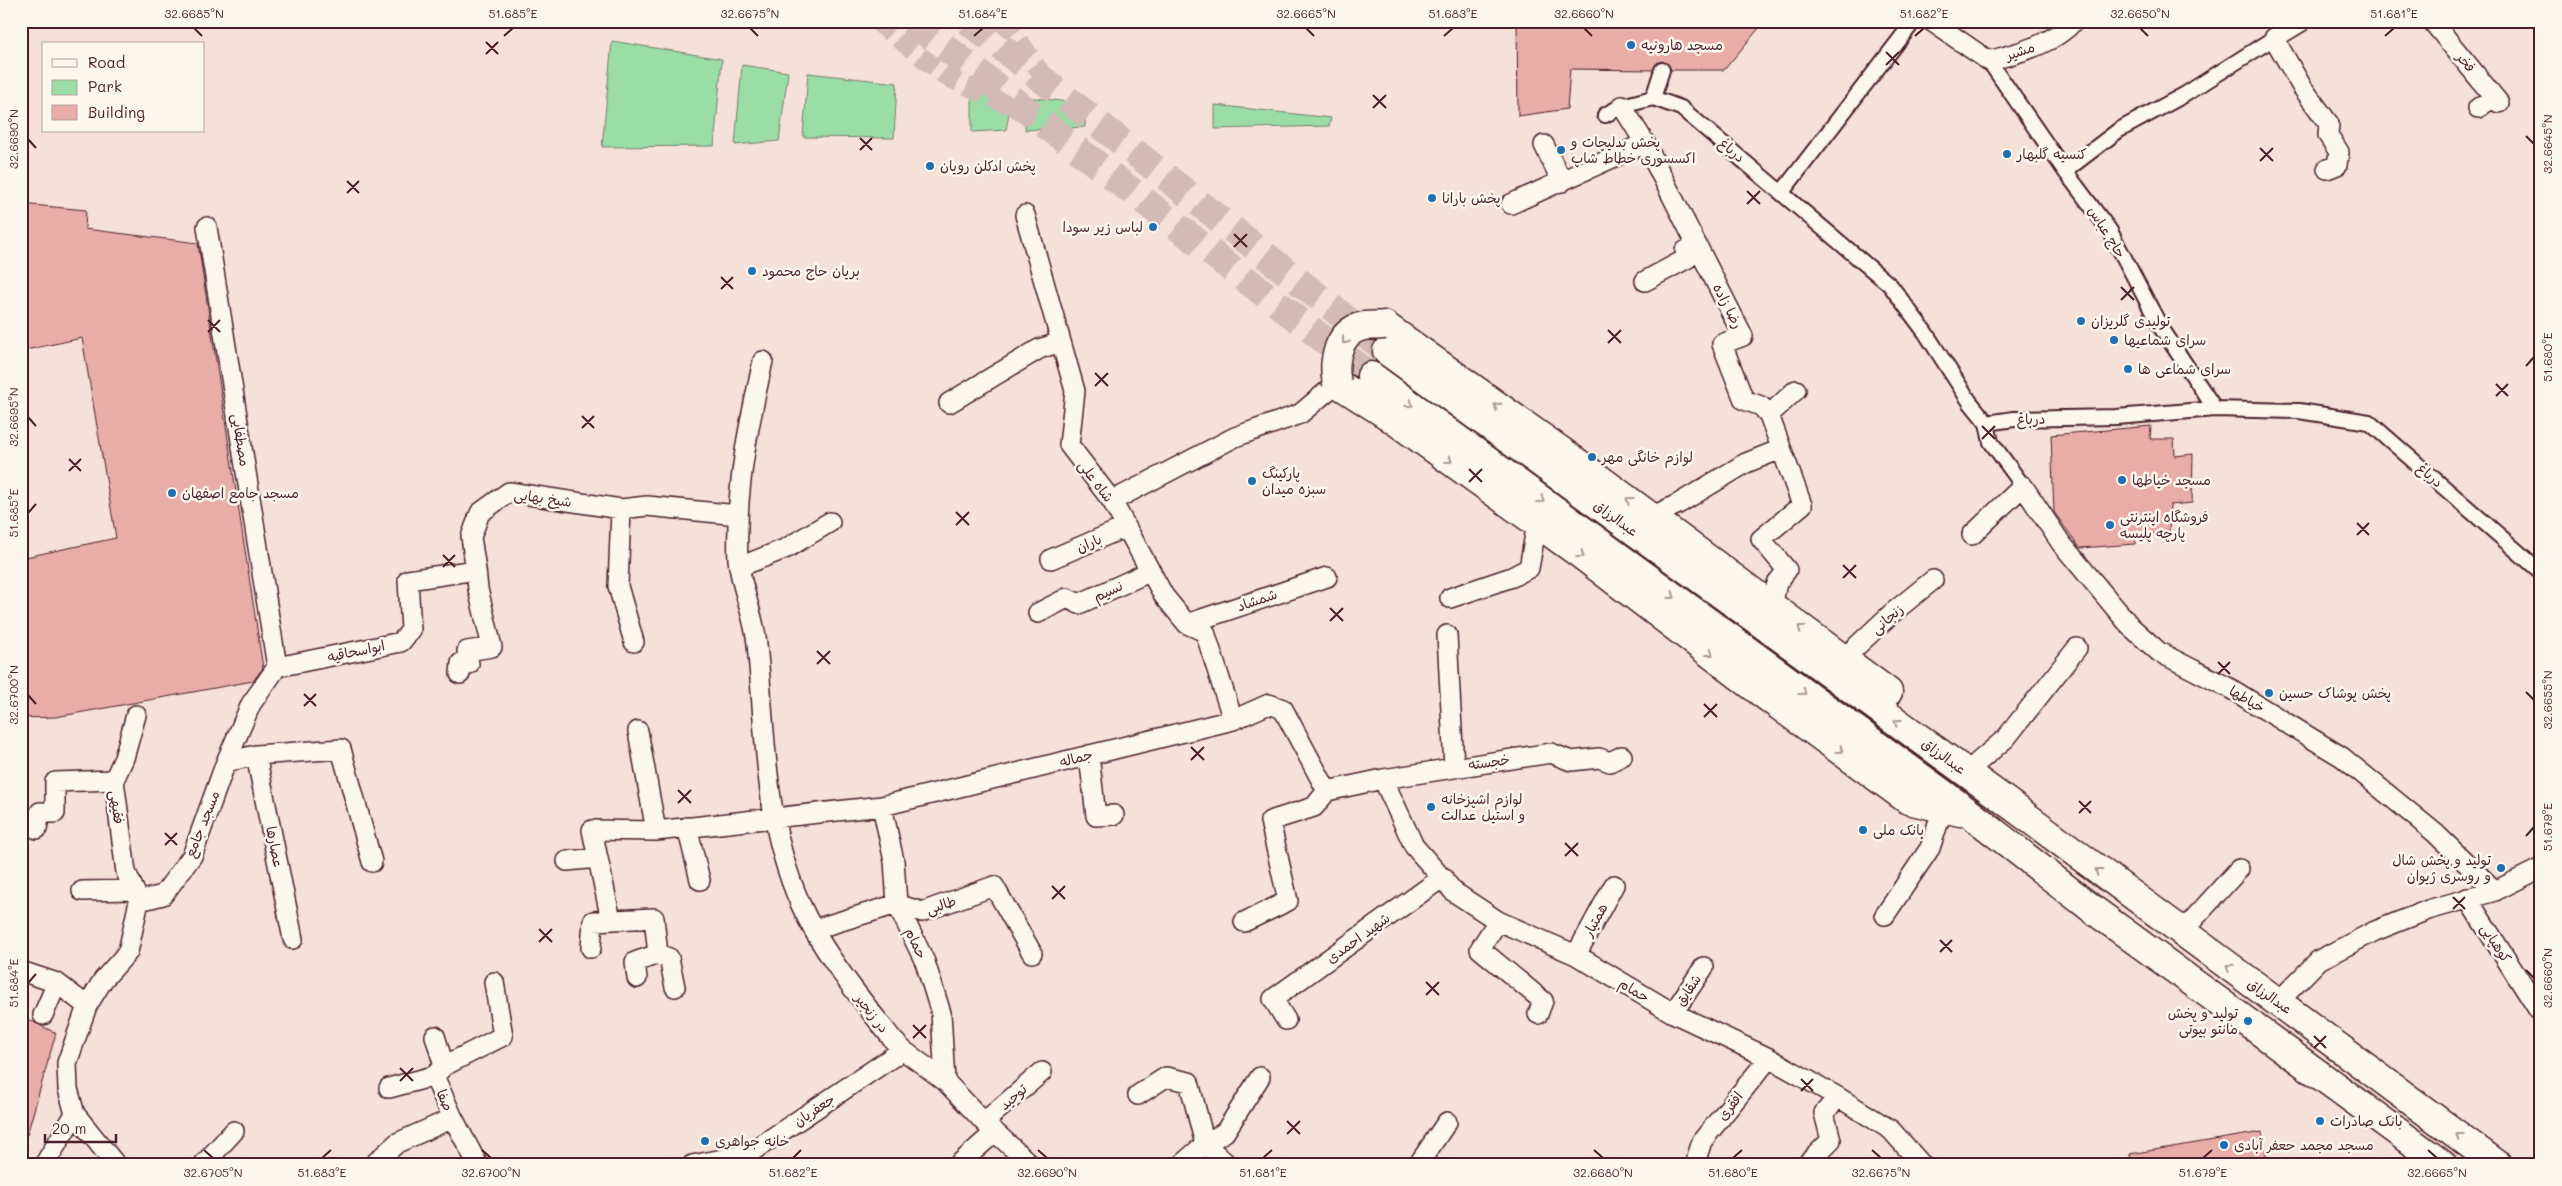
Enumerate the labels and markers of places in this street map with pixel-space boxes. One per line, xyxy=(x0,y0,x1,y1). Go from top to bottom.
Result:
place label: مسجد هارونیه xyxy=(1641,35,1723,54)
marker: مسجد هارونیه xyxy=(1625,39,1637,51)
place label: پخش بدلیجات و اکسسوری خطاط شاپ xyxy=(1570,132,1695,168)
marker: پخش بدلیجات و اکسسوری خطاط شاپ xyxy=(1555,144,1567,156)
place label: کنسیه گلبهار xyxy=(2016,144,2087,163)
marker: کنسیه گلبهار xyxy=(2001,148,2013,160)
place label: پخش ادکلن رویان xyxy=(940,156,1036,176)
marker: پخش ادکلن رویان xyxy=(924,160,936,172)
place label: پخش بارانا xyxy=(1442,188,1500,208)
marker: پخش بارانا xyxy=(1426,192,1438,204)
place label: لباس زیر سودا xyxy=(1062,217,1143,236)
marker: لباس زیر سودا xyxy=(1147,221,1159,233)
place label: بریان حاج محمود xyxy=(762,261,860,281)
marker: بریان حاج محمود xyxy=(746,265,758,277)
place label: تولیدی گلریزان xyxy=(2091,311,2171,330)
marker: تولیدی گلریزان xyxy=(2075,315,2087,327)
place label: سرای شماعیها xyxy=(2124,330,2206,349)
marker: سرای شماعیها xyxy=(2108,334,2120,346)
place label: سرای شماعی ها xyxy=(2138,359,2231,378)
marker: سرای شماعی ها xyxy=(2122,363,2134,375)
place label: لوازم خانگی مهر xyxy=(1601,447,1693,469)
marker: لوازم خانگی مهر xyxy=(1586,451,1598,463)
place label: پارکینگ سبزه میدان xyxy=(1262,463,1326,498)
place label: مسجد خیاطها xyxy=(2132,470,2211,489)
marker: مسجد خیاطها xyxy=(2116,474,2128,486)
marker: پارکینگ سبزه میدان xyxy=(1246,475,1258,487)
place label: مسجد جامع اصفهان xyxy=(182,483,299,504)
marker: مسجد جامع اصفهان xyxy=(166,487,178,499)
place label: فروشگاه اینترنتی پارچه پلیسه xyxy=(2120,507,2208,543)
marker: فروشگاه اینترنتی پارچه پلیسه xyxy=(2104,519,2116,531)
place label: پخش پوشاک حسین xyxy=(2279,683,2391,703)
marker: پخش پوشاک حسین xyxy=(2263,687,2275,699)
place label: لوازم اشپزخانه و استیل عدالت xyxy=(1441,789,1525,824)
marker: لوازم اشپزخانه و استیل عدالت xyxy=(1425,801,1437,813)
place label: بانک ملی xyxy=(1873,820,1924,839)
marker: بانک ملی xyxy=(1857,824,1869,836)
place label: تولید و پخش شال و روسری ژیوان xyxy=(2392,850,2492,885)
marker: تولید و پخش شال و روسری ژیوان xyxy=(2495,862,2507,874)
place label: تولید و پخش مانتو بیوتی xyxy=(2168,1003,2239,1038)
marker: تولید و پخش مانتو بیوتی xyxy=(2242,1015,2254,1027)
place label: بانک صادرات xyxy=(2330,1111,2403,1130)
marker: بانک صادرات xyxy=(2314,1115,2326,1127)
place label: خانه جواهری xyxy=(715,1131,789,1151)
marker: خانه جواهری xyxy=(699,1135,711,1147)
place label: مسجد مجمد حعفر آبادی xyxy=(2234,1135,2374,1154)
marker: مسجد مجمد حعفر آبادی xyxy=(2218,1139,2230,1151)

